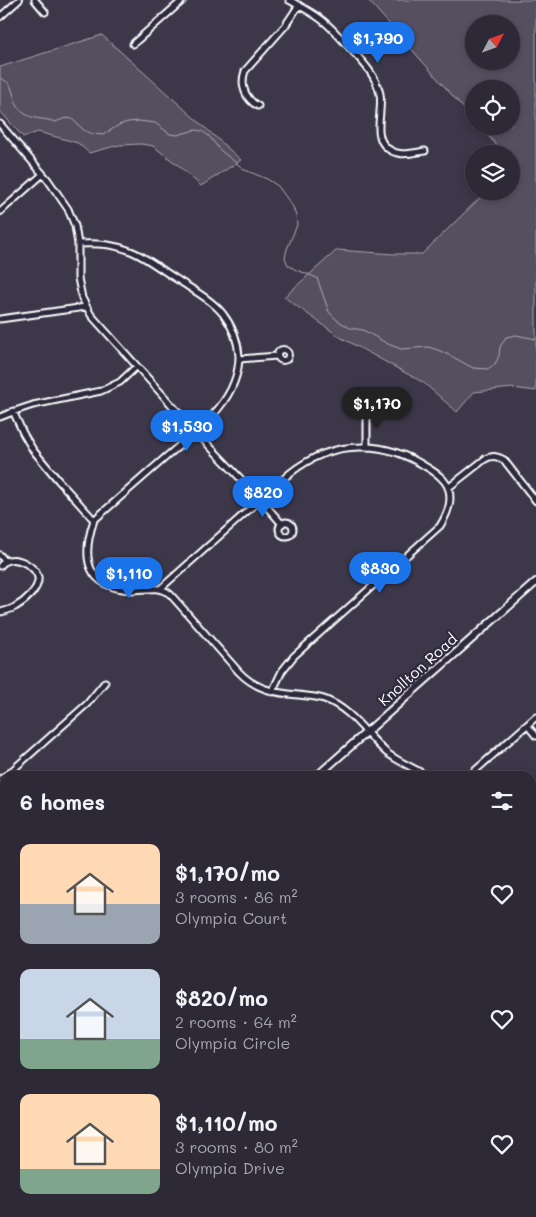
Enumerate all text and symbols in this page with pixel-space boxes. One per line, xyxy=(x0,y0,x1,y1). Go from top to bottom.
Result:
north arrow xyxy=(465,15,520,70)
map controls xyxy=(465,15,520,200)
pin: $1,790 xyxy=(337,22,419,64)
text: $1,790 xyxy=(353,27,403,48)
button: locate xyxy=(465,80,520,135)
button: layers xyxy=(465,145,520,200)
pin: $1,170 xyxy=(336,386,418,429)
text: $1,170 xyxy=(353,392,401,413)
pin: $1,530 xyxy=(146,410,228,452)
text: $1,530 xyxy=(161,415,213,436)
pin: $820 xyxy=(233,476,293,518)
text: $820 xyxy=(243,481,283,502)
pin: $830 xyxy=(350,552,410,594)
pin: $1,110 xyxy=(88,556,170,599)
text: $830 xyxy=(360,557,400,578)
text: $1,110 xyxy=(106,562,152,583)
street label: Knollton Road xyxy=(374,628,461,710)
icon: filters xyxy=(488,787,516,815)
text: 6 homes xyxy=(20,788,105,815)
text: $1,170/mo xyxy=(175,859,280,886)
icon: home xyxy=(60,864,120,924)
icon: heart xyxy=(488,880,516,908)
text: 3 rooms · 86 m² xyxy=(175,886,298,907)
text: Olympia Court xyxy=(175,907,287,928)
text: $820/mo xyxy=(175,984,268,1011)
icon: home xyxy=(60,989,120,1049)
icon: heart xyxy=(488,1005,516,1033)
text: 2 rooms · 64 m² xyxy=(175,1011,297,1032)
text: Olympia Circle xyxy=(175,1032,290,1053)
text: $1,110/mo xyxy=(175,1109,278,1136)
icon: home xyxy=(60,1114,120,1174)
icon: heart xyxy=(488,1130,516,1158)
text: 3 rooms · 80 m² xyxy=(175,1136,298,1157)
text: Olympia Drive xyxy=(175,1157,285,1178)

